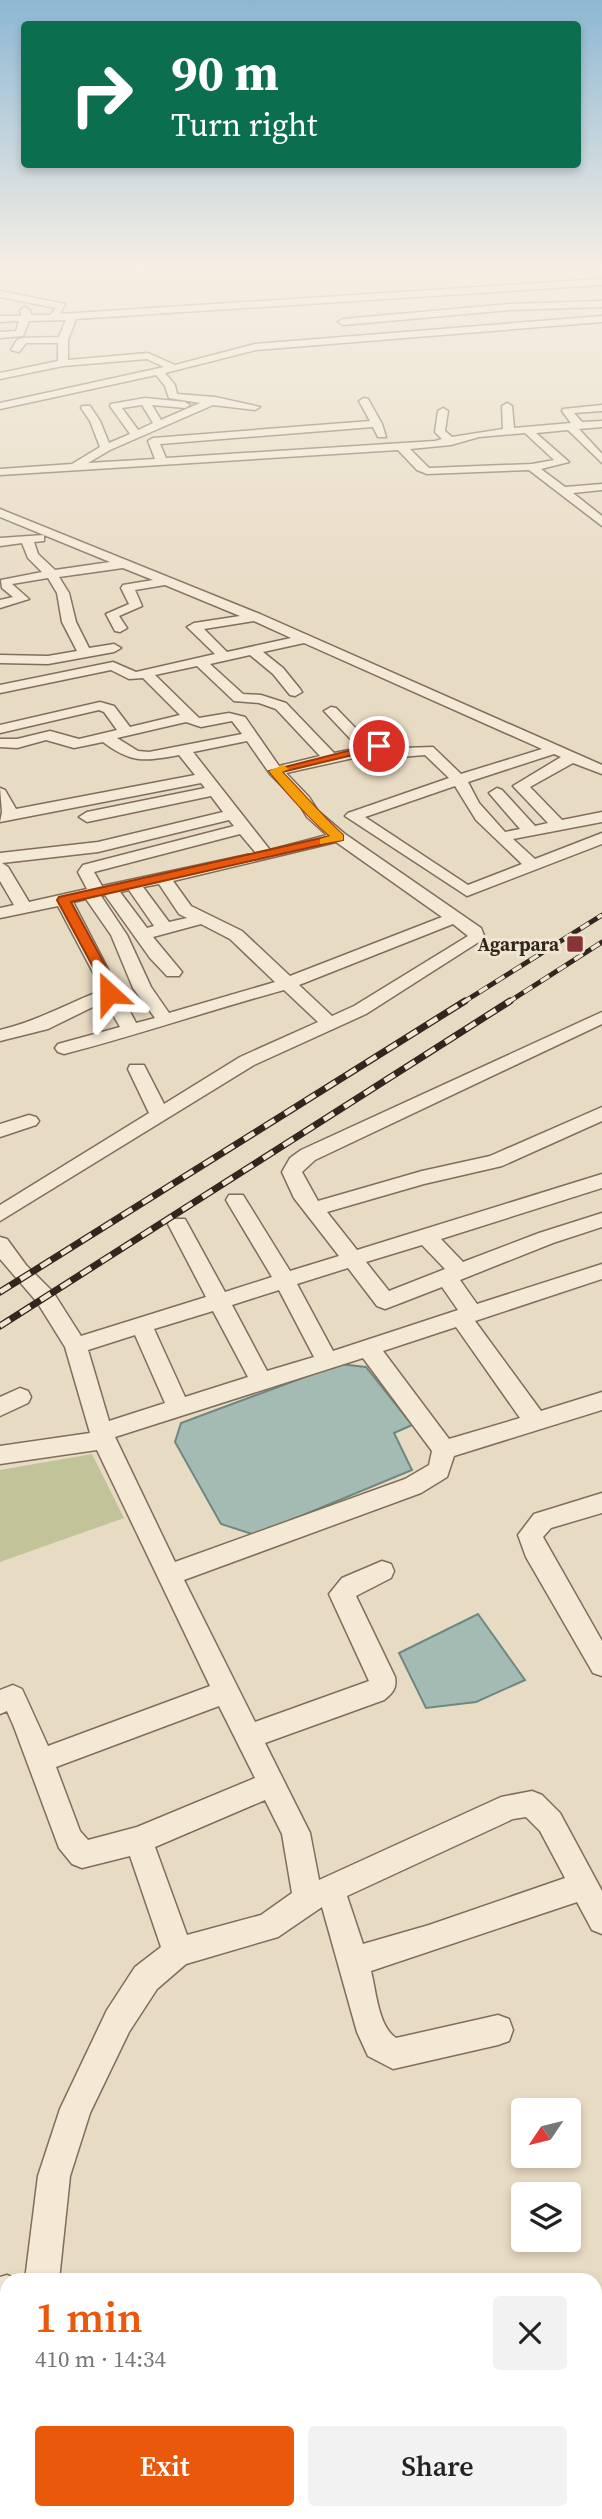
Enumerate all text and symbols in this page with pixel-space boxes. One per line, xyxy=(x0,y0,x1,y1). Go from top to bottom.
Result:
text: 90 m xyxy=(171,39,279,106)
icon: right xyxy=(56,49,147,140)
text: Turn right xyxy=(171,103,317,147)
pin xyxy=(349,716,409,776)
icon: arrive xyxy=(360,727,398,765)
place label: Agarpara xyxy=(477,931,560,957)
marker: Agarpara xyxy=(565,934,585,954)
position arrow xyxy=(72,956,146,1030)
north arrow xyxy=(511,2098,581,2168)
map controls xyxy=(511,2098,581,2252)
button: layers xyxy=(511,2182,581,2252)
text: 1 min xyxy=(35,2288,143,2346)
button: close xyxy=(493,2296,567,2370)
text: 410 m · 14:34 xyxy=(35,2343,166,2375)
button: Exit xyxy=(35,2426,294,2506)
button: Share xyxy=(308,2426,567,2506)

